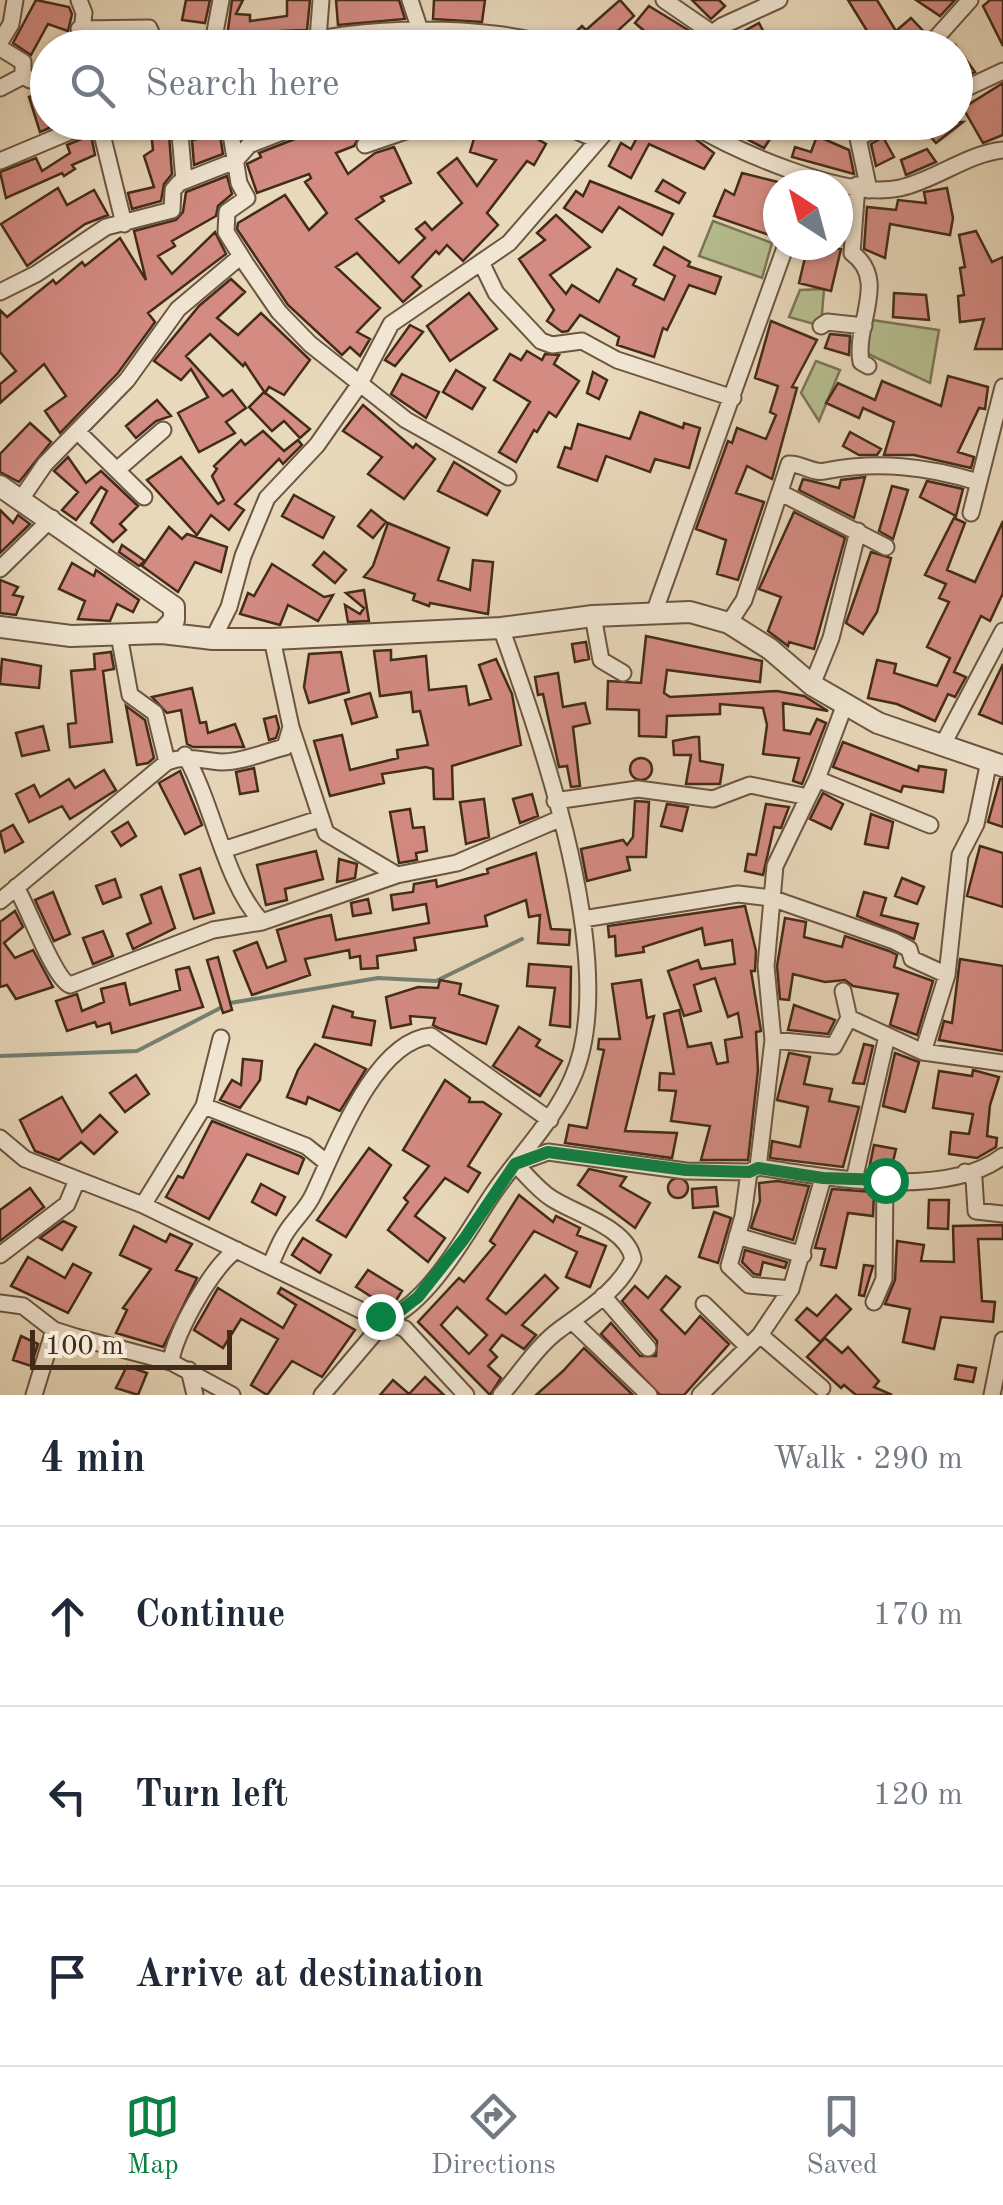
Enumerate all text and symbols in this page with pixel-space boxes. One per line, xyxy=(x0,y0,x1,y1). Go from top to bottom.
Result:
search box xyxy=(30,30,973,140)
icon: search xyxy=(65,58,120,113)
text: Search here xyxy=(145,66,340,104)
north arrow xyxy=(763,170,853,260)
route start xyxy=(863,1158,909,1204)
route end xyxy=(358,1294,404,1340)
scale bar xyxy=(30,1325,232,1370)
text: 100 m xyxy=(45,1333,124,1361)
text: 4 min xyxy=(40,1439,146,1481)
text: Walk · 290 m xyxy=(773,1444,963,1476)
icon: ahead xyxy=(40,1589,95,1644)
text: Continue xyxy=(135,1597,285,1635)
text: 170 m xyxy=(873,1600,963,1632)
icon: left xyxy=(40,1769,95,1824)
text: Turn left xyxy=(135,1777,288,1815)
text: 120 m xyxy=(873,1780,963,1812)
icon: arrive xyxy=(40,1949,95,2004)
text: Arrive at destination xyxy=(135,1957,484,1995)
tab: Map xyxy=(125,2089,180,2184)
tab: Directions xyxy=(431,2089,556,2184)
tab: Saved xyxy=(806,2089,878,2184)

